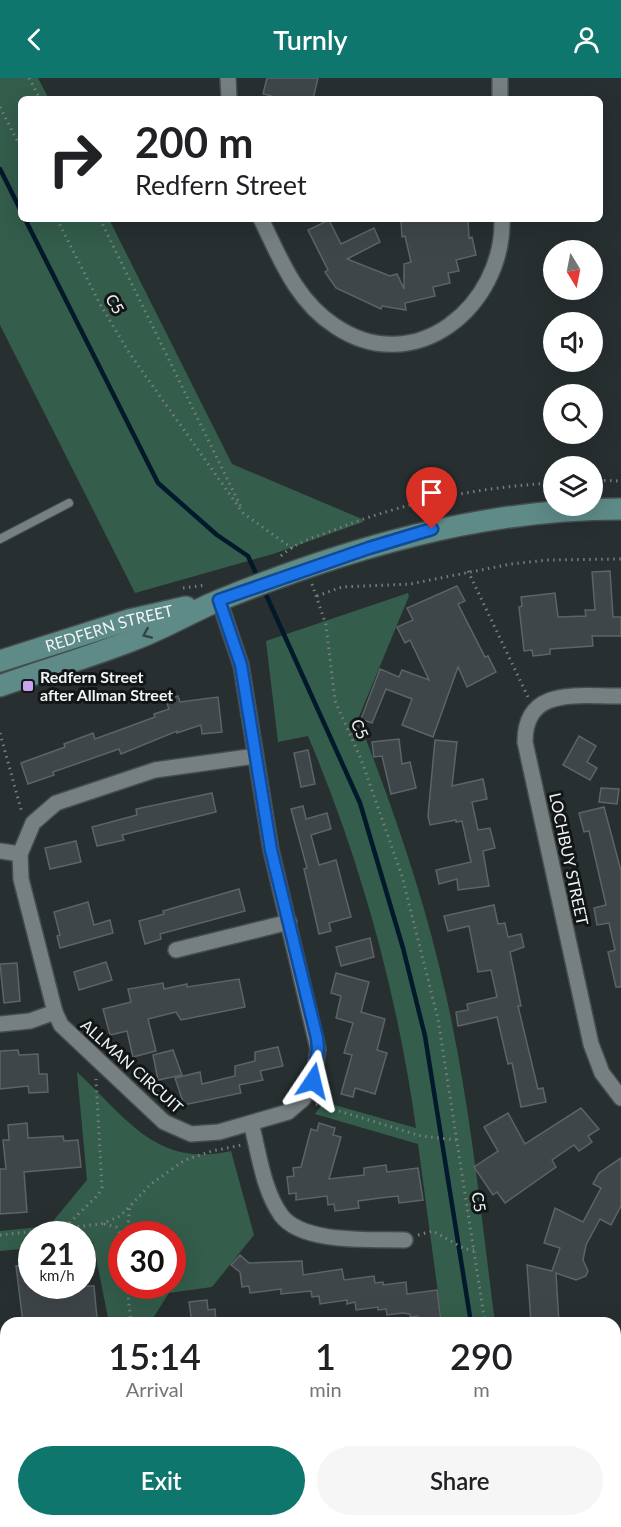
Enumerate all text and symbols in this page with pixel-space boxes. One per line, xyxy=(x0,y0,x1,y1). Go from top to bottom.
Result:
icon: back xyxy=(18,23,51,56)
text: Turnly xyxy=(273,23,348,56)
icon: person xyxy=(570,23,603,56)
text: 200 m xyxy=(135,117,253,167)
icon: right xyxy=(36,120,114,198)
text: Redfern Street xyxy=(135,168,307,201)
north arrow xyxy=(543,240,603,300)
map controls xyxy=(543,240,603,516)
street label: C5 xyxy=(102,290,129,317)
button: sound xyxy=(543,312,603,372)
button: search xyxy=(543,384,603,444)
button: layers xyxy=(543,456,603,516)
pin xyxy=(406,467,457,529)
icon: arrive xyxy=(415,476,448,509)
street label: REDFERN STREET xyxy=(43,600,175,655)
one-way arrow xyxy=(143,627,154,639)
place label: Redfern Street after Allman Street xyxy=(40,667,173,704)
marker: Redfern Street after Allman Street xyxy=(21,679,35,693)
street label: C5 xyxy=(348,716,373,742)
street label: LOCHBUY STREET xyxy=(546,791,593,927)
street label: ALLMAN CIRCUIT xyxy=(77,1015,188,1117)
position arrow xyxy=(281,1049,345,1113)
street label: C5 xyxy=(469,1191,490,1213)
speed limit sign: 30 xyxy=(108,1221,186,1299)
text: 21 xyxy=(40,1235,74,1271)
text: km/h xyxy=(39,1266,75,1284)
text: 15:14 xyxy=(108,1334,201,1378)
text: 1 xyxy=(315,1334,336,1378)
text: 290 xyxy=(450,1334,513,1378)
text: Arrival xyxy=(126,1377,183,1401)
text: min xyxy=(309,1377,342,1401)
text: m xyxy=(473,1377,490,1401)
button: Exit xyxy=(18,1446,305,1515)
button: Share xyxy=(317,1446,603,1515)

